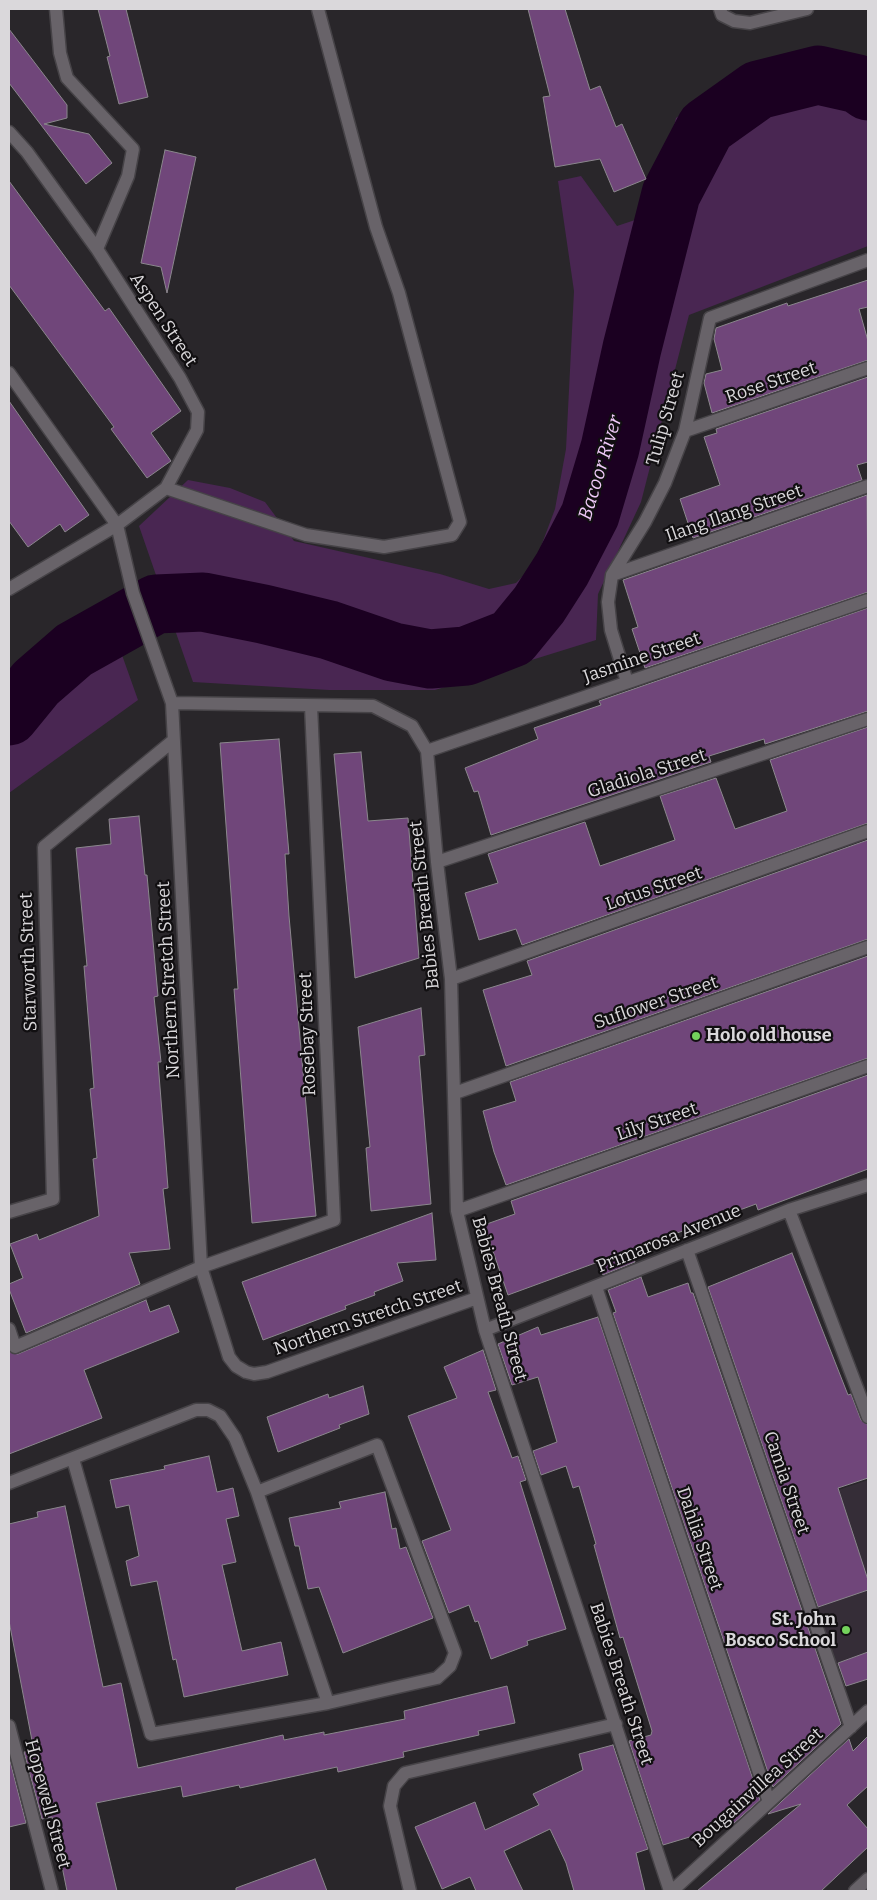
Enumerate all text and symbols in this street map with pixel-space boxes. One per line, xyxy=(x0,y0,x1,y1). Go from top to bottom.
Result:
street label: Aspen Street xyxy=(125,269,201,371)
street label: Rose Street xyxy=(723,357,819,409)
street label: Tulip Street xyxy=(642,369,690,469)
water label: Bacoor River xyxy=(574,413,628,523)
street label: Ilang Ilang Street xyxy=(663,480,805,548)
street label: Jasmine Street xyxy=(581,628,703,688)
street label: Gladiola Street xyxy=(585,745,709,803)
street label: Babies Breath Street xyxy=(405,820,445,990)
street label: Lotus Street xyxy=(603,862,705,916)
street label: Northern Stretch Street xyxy=(153,881,185,1079)
street label: Starworth Street xyxy=(16,892,42,1032)
street label: Rosebay Street xyxy=(295,972,321,1096)
street label: Suflower Street xyxy=(591,972,721,1034)
place label: Holo old house xyxy=(706,1025,832,1047)
marker: Holo old house xyxy=(690,1030,702,1042)
street label: Lily Street xyxy=(614,1098,700,1146)
street label: Primarosa Avenue xyxy=(594,1200,744,1278)
street label: Babies Breath Street xyxy=(467,1214,531,1384)
street label: Northern Stretch Street xyxy=(271,1276,465,1360)
street label: Camia Street xyxy=(758,1429,814,1537)
street label: Dahlia Street xyxy=(671,1484,727,1594)
street label: Babies Breath Street xyxy=(585,1600,657,1768)
place label: St. John Bosco School xyxy=(725,1609,836,1652)
marker: St. John Bosco School xyxy=(840,1624,852,1636)
street label: Bougainvillea Street xyxy=(688,1724,828,1852)
street label: Hopewell Street xyxy=(19,1737,75,1871)

